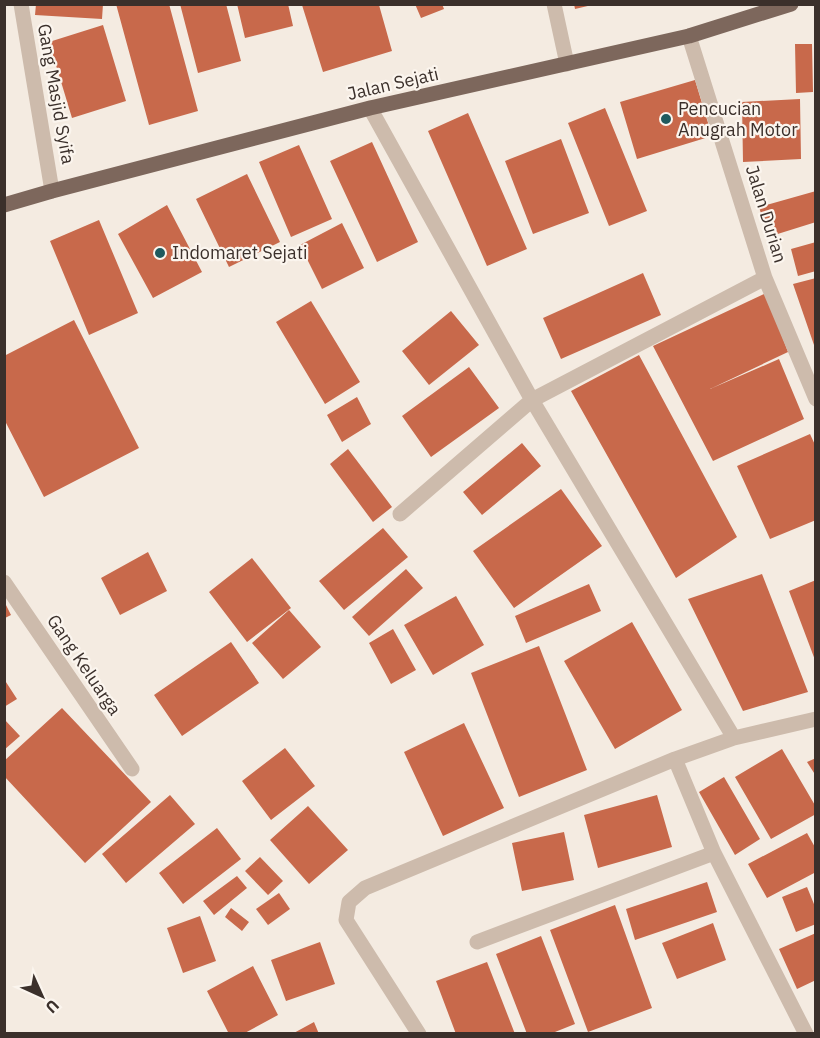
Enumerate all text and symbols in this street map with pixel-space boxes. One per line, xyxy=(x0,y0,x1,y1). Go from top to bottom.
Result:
street label: Gang Masjid Syifa xyxy=(33,22,80,166)
street label: Jalan Sejati xyxy=(345,62,441,105)
place label: Pencucian Anugrah Motor xyxy=(678,97,798,141)
marker: Pencucian Anugrah Motor xyxy=(659,112,673,126)
street label: Jalan Durian xyxy=(741,162,792,266)
place label: Indomaret Sejati xyxy=(172,241,308,264)
marker: Indomaret Sejati xyxy=(153,246,167,260)
street label: Gang Keluarga xyxy=(42,610,127,720)
north arrow xyxy=(12,966,72,1026)
text: U xyxy=(42,996,64,1018)

